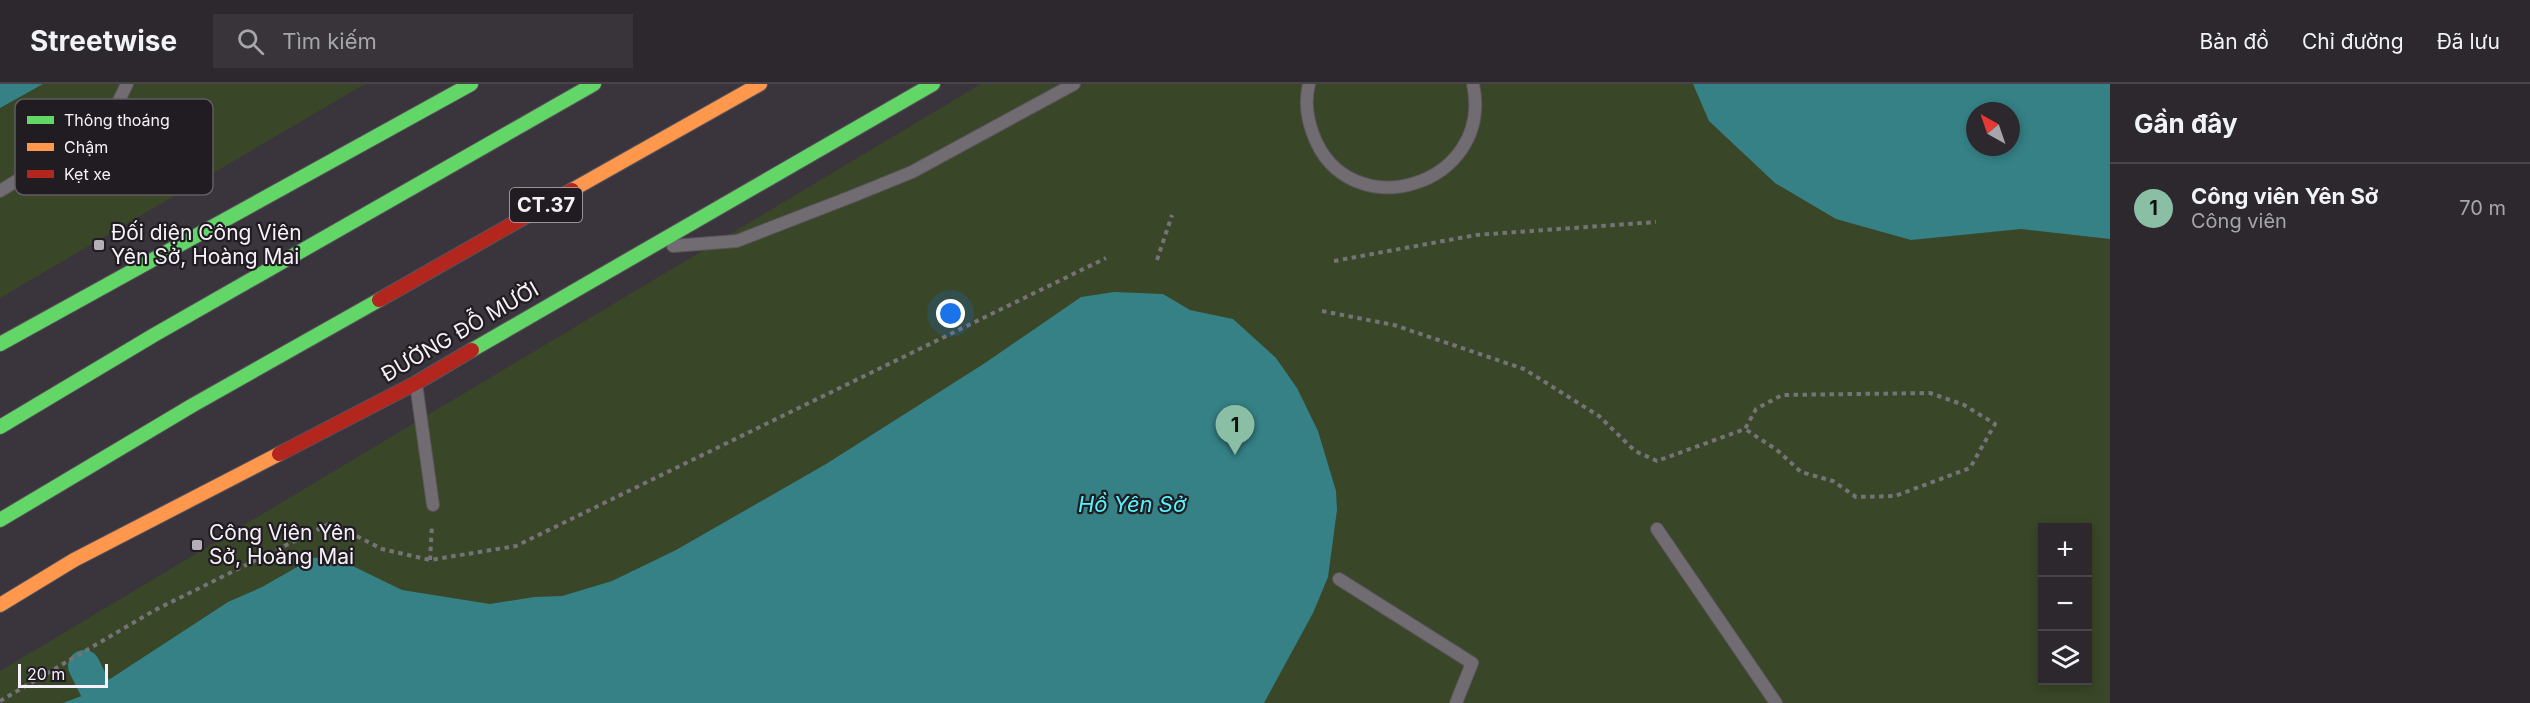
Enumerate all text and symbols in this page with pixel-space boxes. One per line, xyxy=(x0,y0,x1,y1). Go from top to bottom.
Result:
search box xyxy=(213,14,633,68)
text: Streetwise xyxy=(30,24,177,58)
icon: search xyxy=(234,25,267,58)
text: Tìm kiếm xyxy=(282,28,377,54)
text: Bản đồ xyxy=(2200,29,2269,54)
text: Chỉ đường xyxy=(2302,29,2404,54)
text: Đã lưu xyxy=(2437,29,2500,54)
legend xyxy=(15,99,213,195)
north arrow xyxy=(1966,102,2020,156)
text: Gần đây xyxy=(2134,108,2238,139)
text: Thông thoáng xyxy=(64,110,170,130)
text: Chậm xyxy=(64,137,108,157)
text: Kẹt xe xyxy=(64,164,111,184)
text: Công viên Yên Sở xyxy=(2191,183,2378,209)
road number: CT.37 xyxy=(510,188,582,222)
text: 1 xyxy=(2149,196,2158,220)
text: 70 m xyxy=(2459,196,2506,220)
text: Công viên xyxy=(2191,209,2287,233)
place label: Đối diện Công Viên Yên Sở, Hoàng Mai xyxy=(111,220,302,269)
marker: Đối diện Công Viên Yên Sở, Hoàng Mai xyxy=(92,238,106,252)
street label: ĐƯỜNG ĐỖ MƯỜI xyxy=(375,273,543,387)
your location xyxy=(936,299,965,328)
pin: 1 xyxy=(1216,406,1254,455)
water label: Hồ Yên Sở xyxy=(1078,491,1187,517)
place label: Công Viên Yên Sở, Hoàng Mai xyxy=(209,520,356,569)
map controls xyxy=(2038,523,2092,685)
button: + xyxy=(2038,523,2092,577)
marker: Công Viên Yên Sở, Hoàng Mai xyxy=(190,538,204,552)
button: − xyxy=(2038,577,2092,631)
button: layers xyxy=(2038,631,2092,685)
scale bar xyxy=(18,661,108,688)
text: 20 m xyxy=(27,664,65,684)

